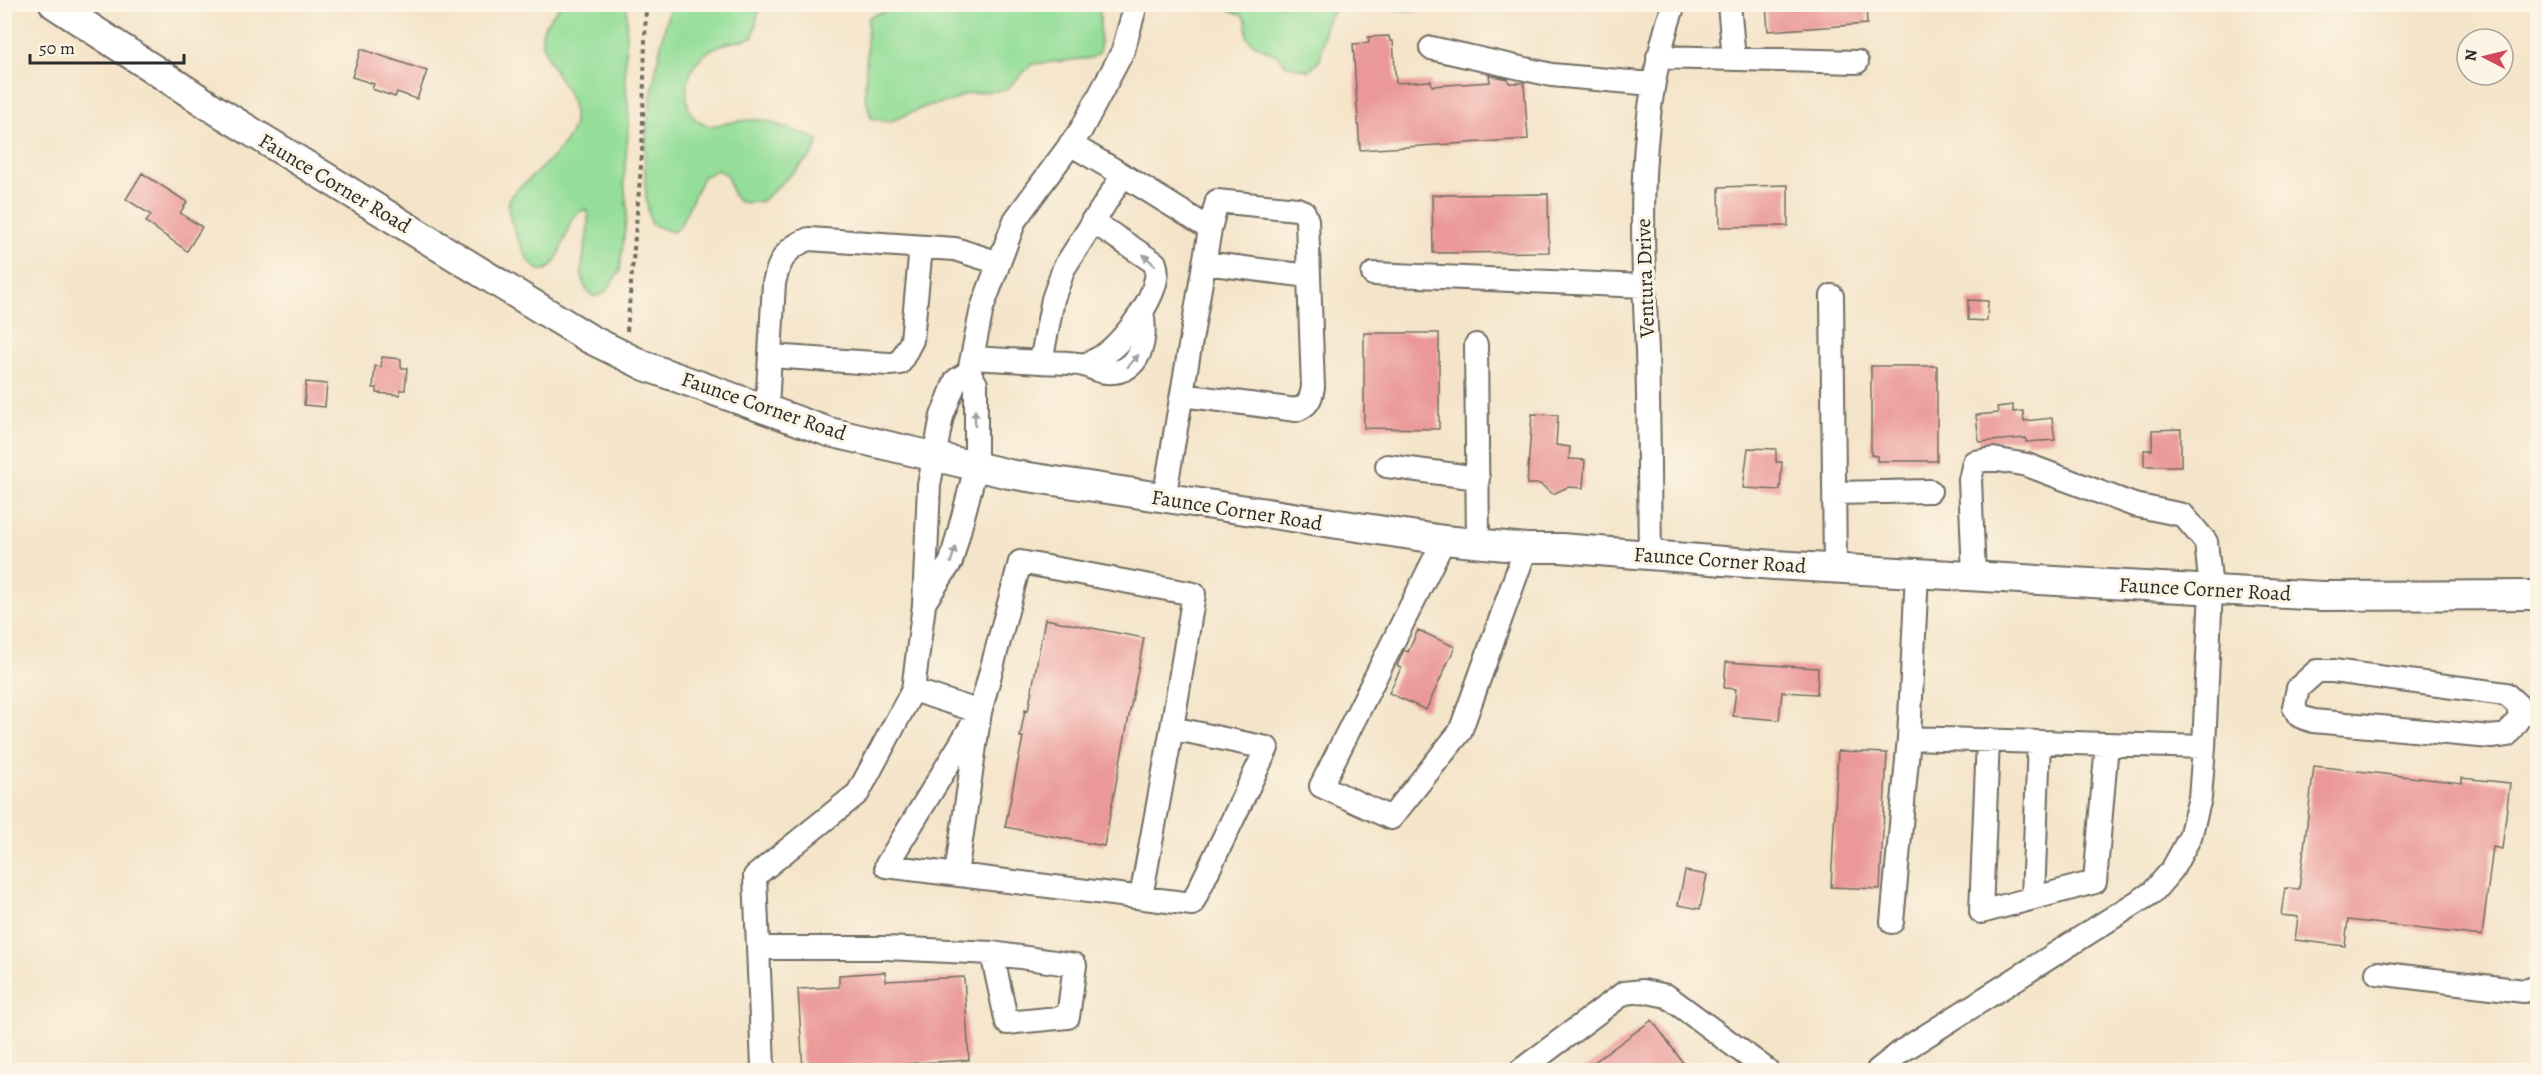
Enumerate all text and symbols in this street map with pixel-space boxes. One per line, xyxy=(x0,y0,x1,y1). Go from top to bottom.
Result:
scale bar xyxy=(30,27,184,65)
north arrow xyxy=(2455,27,2515,87)
text: 50 m xyxy=(39,36,75,60)
text: N xyxy=(2459,48,2483,62)
street label: Faunce Corner Road xyxy=(254,127,417,240)
street label: Ventura Drive xyxy=(1629,218,1661,339)
one-way arrow xyxy=(1141,253,1156,267)
one-way arrow xyxy=(1126,354,1140,369)
street label: Faunce Corner Road xyxy=(678,365,851,448)
one-way arrow xyxy=(970,409,980,428)
street label: Faunce Corner Road xyxy=(1150,483,1325,537)
street label: Faunce Corner Road xyxy=(1633,540,1808,580)
one-way arrow xyxy=(949,546,958,564)
street label: Faunce Corner Road xyxy=(2118,570,2293,608)

